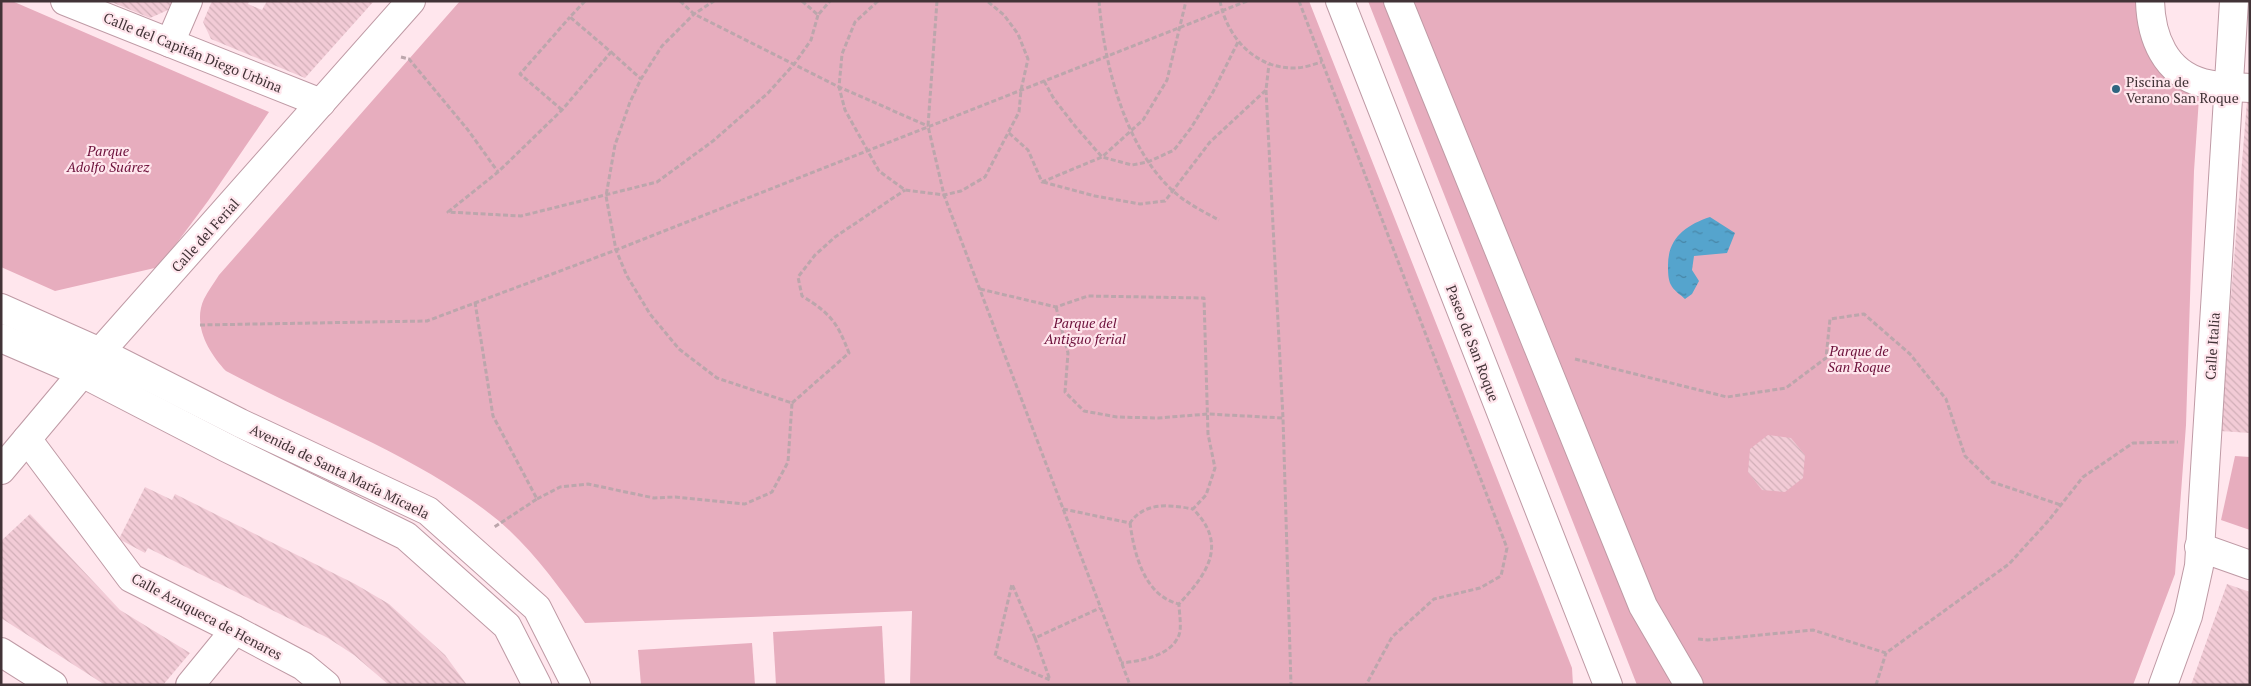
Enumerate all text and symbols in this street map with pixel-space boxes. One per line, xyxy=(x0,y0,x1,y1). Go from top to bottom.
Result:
street label: Calle del Capitán Diego Urbina xyxy=(101,7,285,97)
place label: Piscina de Verano San Roque xyxy=(2126,72,2239,107)
marker: Piscina de Verano San Roque xyxy=(2110,83,2122,95)
park label: Parque Adolfo Suárez xyxy=(66,141,150,176)
street label: Calle del Ferial xyxy=(167,194,243,276)
street label: Paseo de San Roque xyxy=(1442,282,1504,404)
street label: Calle Italia xyxy=(2200,312,2224,380)
park label: Parque del Antiguo ferial xyxy=(1043,313,1126,348)
park label: Parque de San Roque xyxy=(1828,341,1891,376)
street label: Avenida de Santa María Micaela xyxy=(247,419,433,523)
street label: Calle Azuqueca de Henares xyxy=(128,568,286,664)

